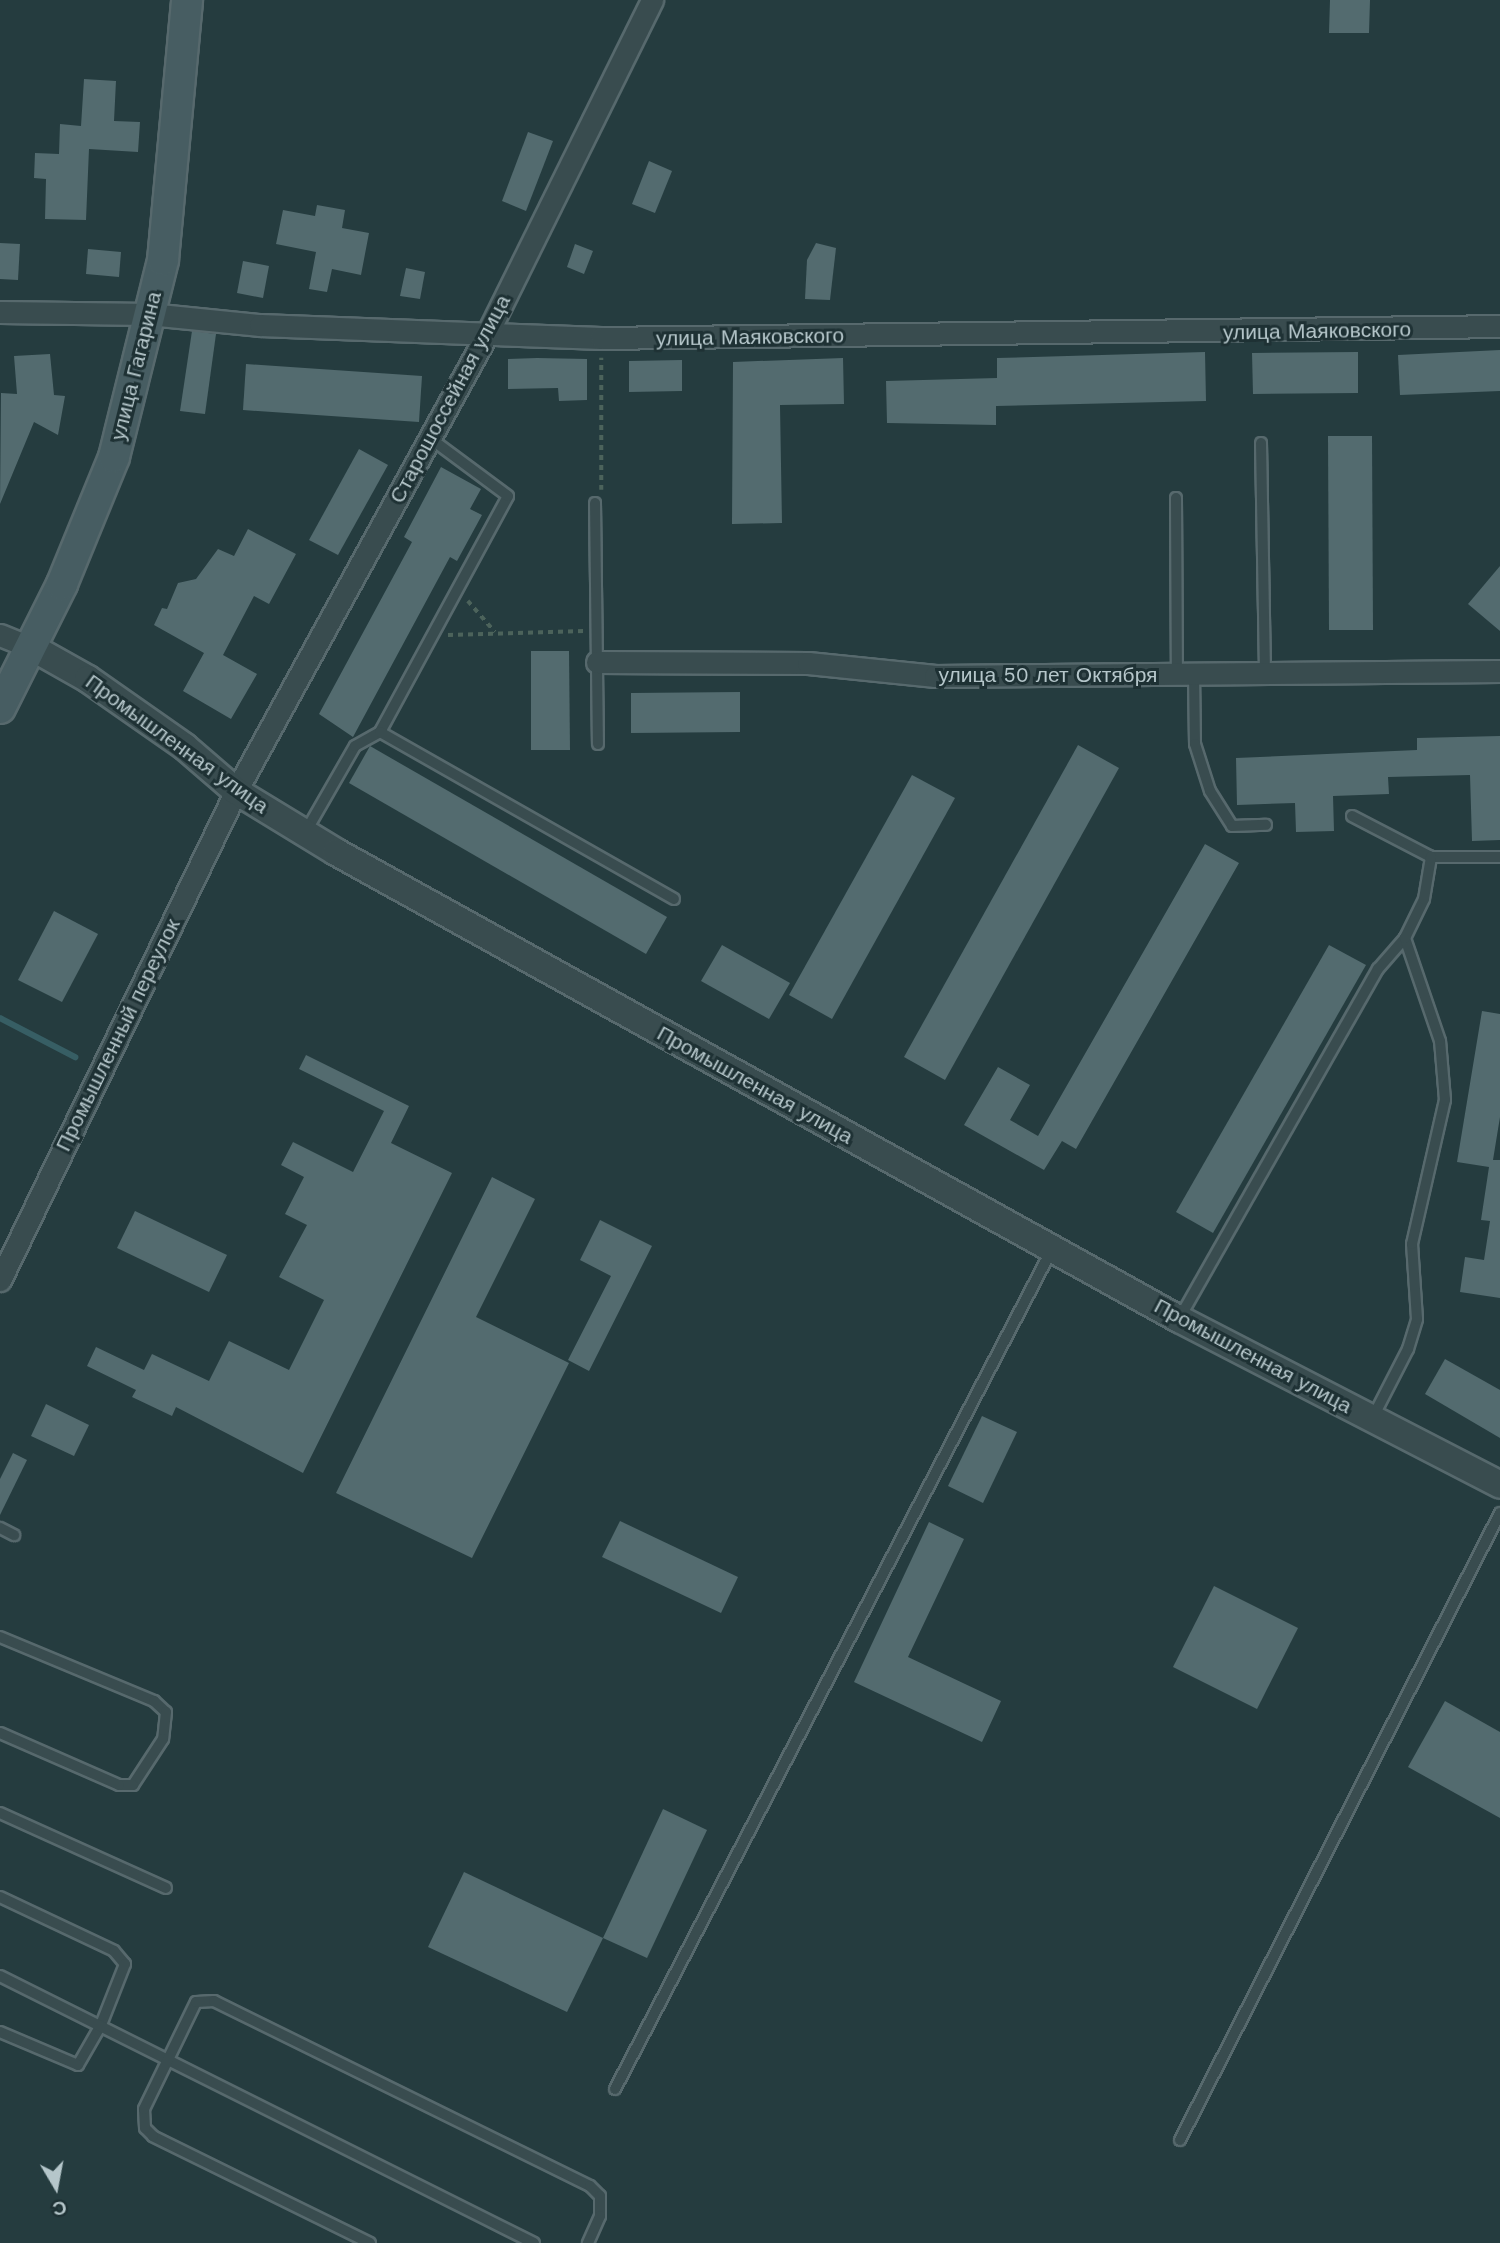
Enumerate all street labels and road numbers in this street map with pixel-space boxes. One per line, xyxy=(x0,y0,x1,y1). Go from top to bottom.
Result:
street label: улица Гагарина xyxy=(105,289,167,443)
street label: Старошоссейная улица xyxy=(384,291,516,507)
street label: улица Маяковского xyxy=(1223,317,1411,345)
street label: улица Маяковского xyxy=(656,323,844,351)
street label: улица 50 лет Октября xyxy=(939,662,1157,688)
street label: Промышленная улица xyxy=(81,669,273,819)
street label: Промышленный переулок xyxy=(51,915,185,1155)
street label: Промышленная улица xyxy=(653,1021,857,1149)
street label: Промышленная улица xyxy=(1150,1293,1356,1419)

